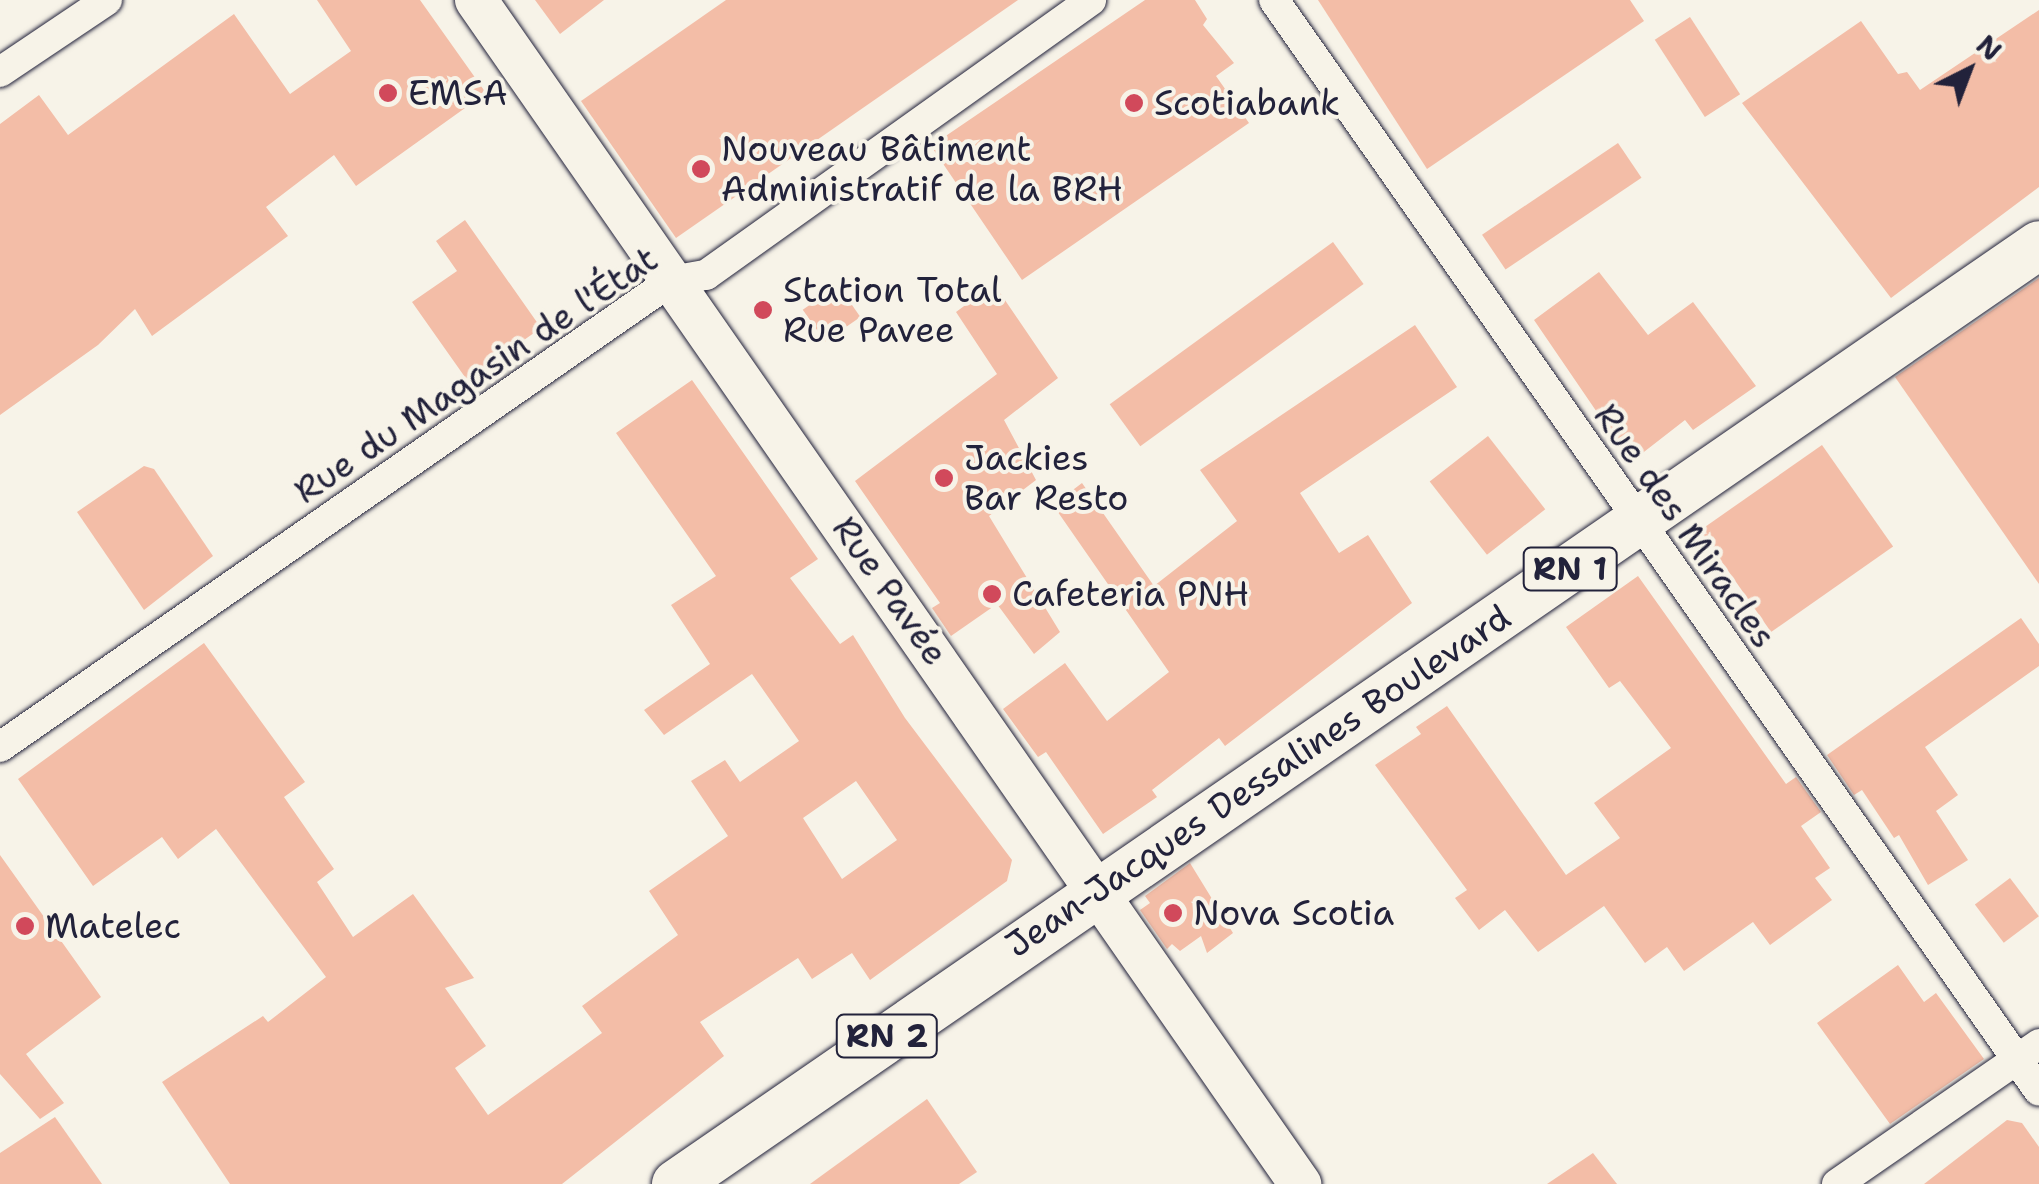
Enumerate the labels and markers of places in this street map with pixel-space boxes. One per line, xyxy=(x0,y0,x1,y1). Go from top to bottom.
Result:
place label: EMSA xyxy=(408,72,508,114)
marker: EMSA xyxy=(377,82,399,104)
place label: Scotiabank xyxy=(1154,82,1340,124)
marker: Scotiabank xyxy=(1123,92,1145,114)
place label: Nouveau Bâtiment Administratif de la BRH xyxy=(721,128,1123,210)
marker: Nouveau Bâtiment Administratif de la BRH xyxy=(690,158,712,180)
place label: Station Total Rue Pavee xyxy=(783,269,1001,351)
marker: Station Total Rue Pavee xyxy=(752,299,774,321)
place label: Jackies Bar Resto xyxy=(964,437,1129,519)
marker: Jackies Bar Resto xyxy=(933,467,955,489)
place label: Cafeteria PNH xyxy=(1012,573,1249,615)
marker: Cafeteria PNH xyxy=(981,583,1003,605)
place label: Nova Scotia xyxy=(1193,892,1394,934)
marker: Nova Scotia xyxy=(1162,902,1184,924)
place label: Matelec xyxy=(45,905,181,947)
marker: Matelec xyxy=(14,915,36,937)

